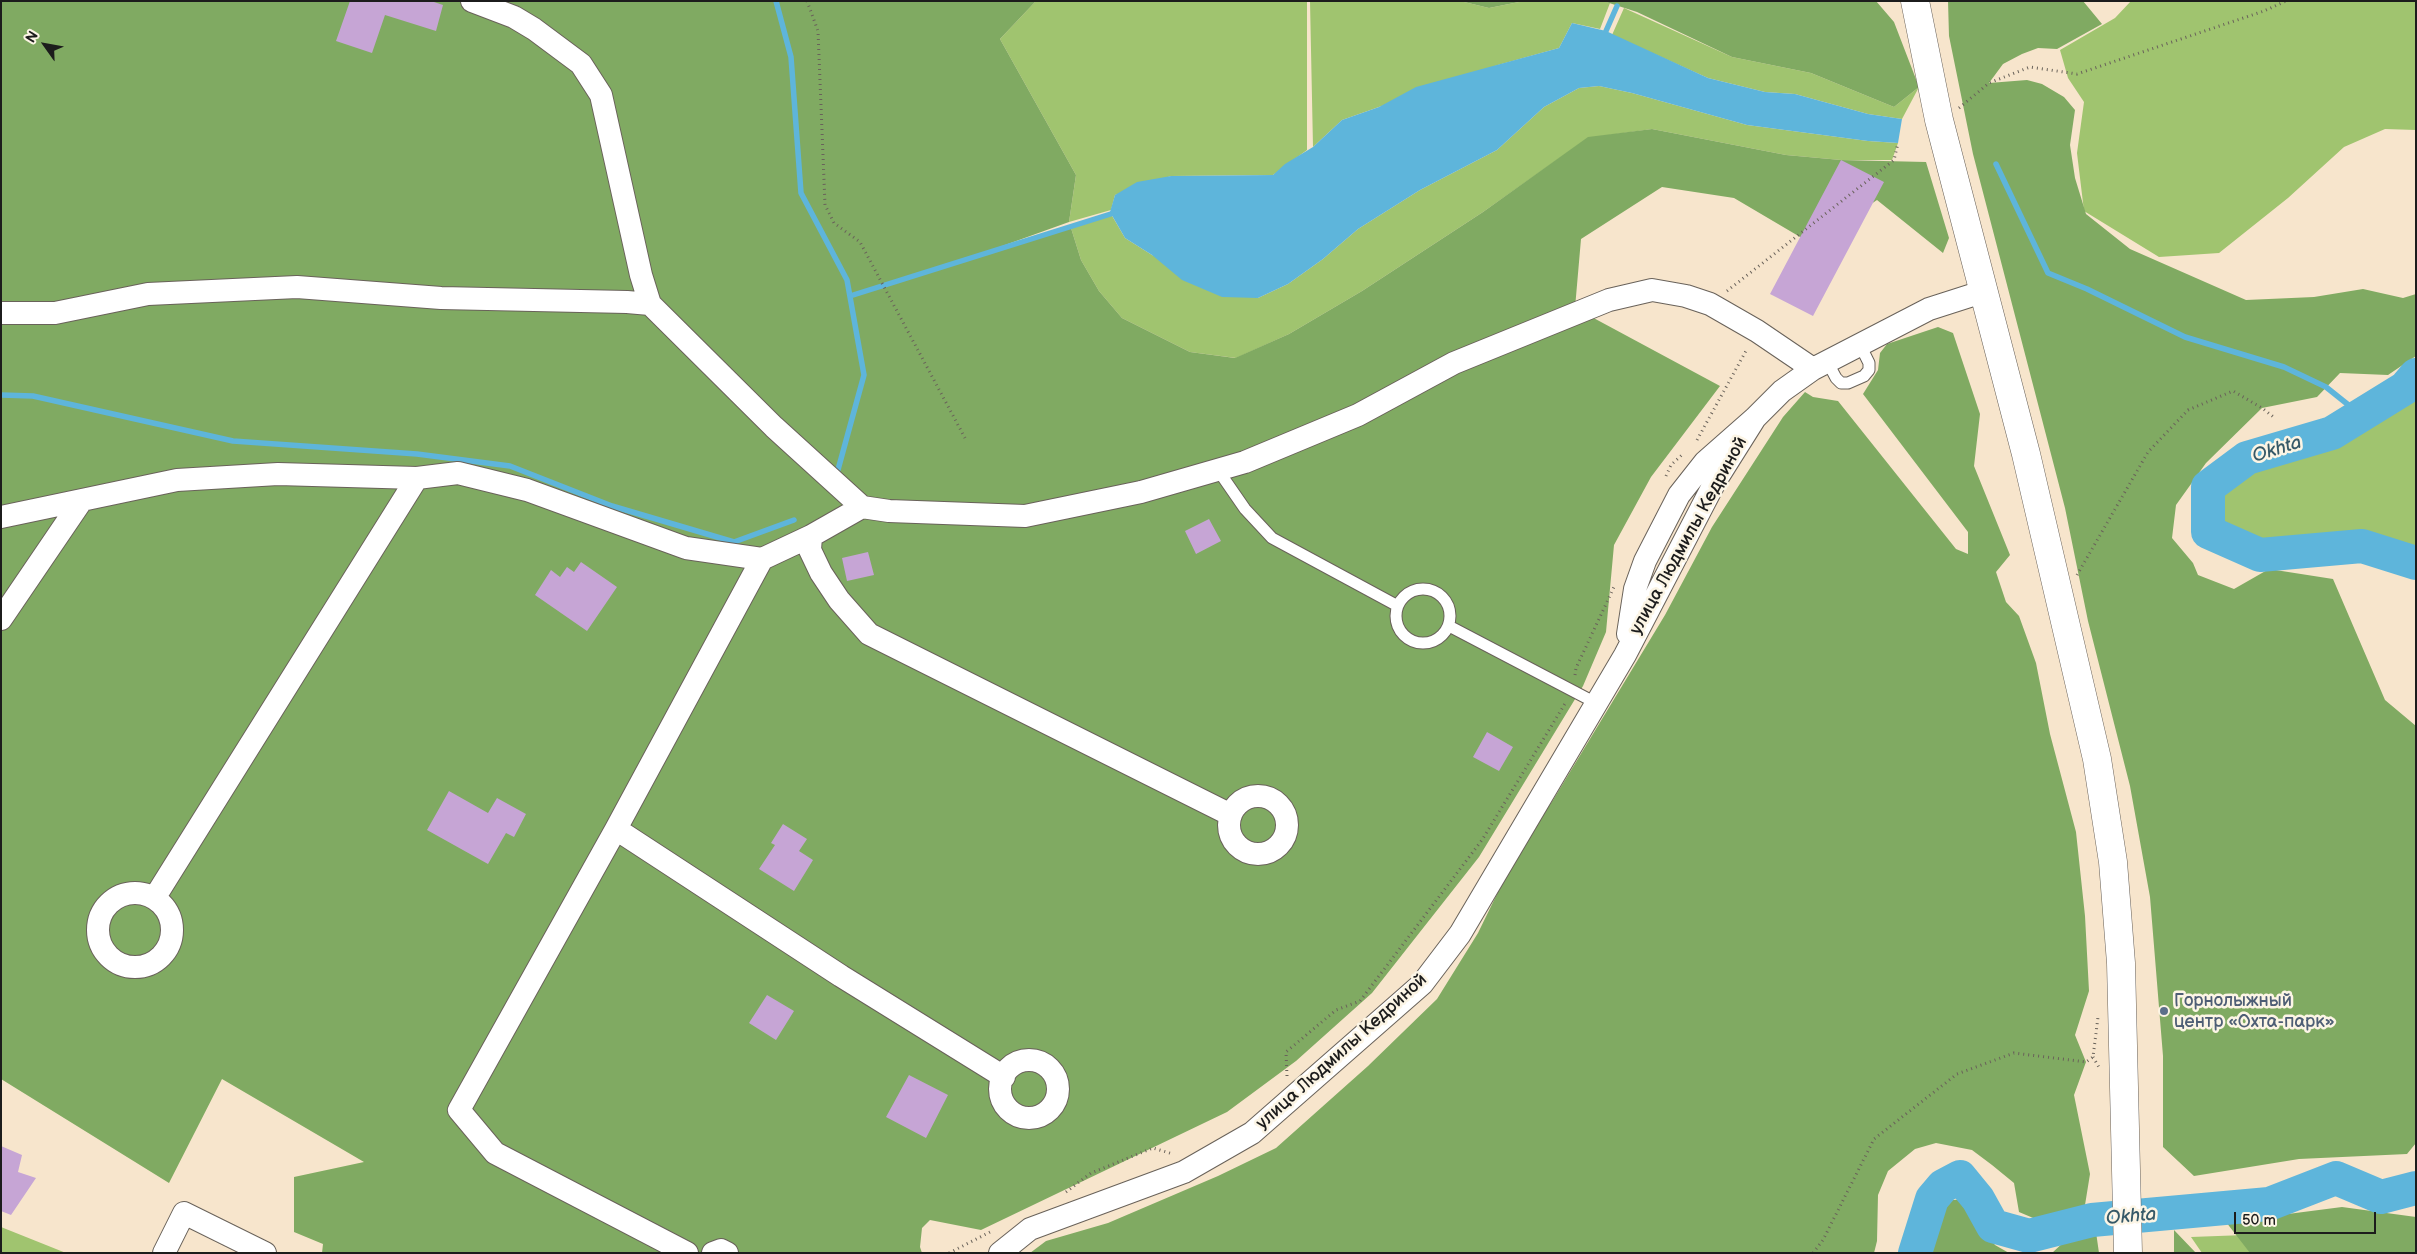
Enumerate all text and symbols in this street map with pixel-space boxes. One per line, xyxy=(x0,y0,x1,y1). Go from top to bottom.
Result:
north arrow xyxy=(20,20,70,70)
text: N xyxy=(22,28,42,46)
water label: Okhta xyxy=(2249,432,2305,468)
street label: улица Людмилы Кедриной xyxy=(1626,433,1752,639)
street label: улица Людмилы Кедриной xyxy=(1252,970,1432,1134)
place label: Горнолыжный центр «Охта-парк» xyxy=(2174,990,2335,1032)
marker: Горнолыжный центр «Охта-парк» xyxy=(2158,1005,2170,1017)
scale bar xyxy=(2237,1202,2380,1234)
water label: Okhta xyxy=(2105,1203,2157,1231)
text: 50 m xyxy=(2242,1211,2276,1230)

